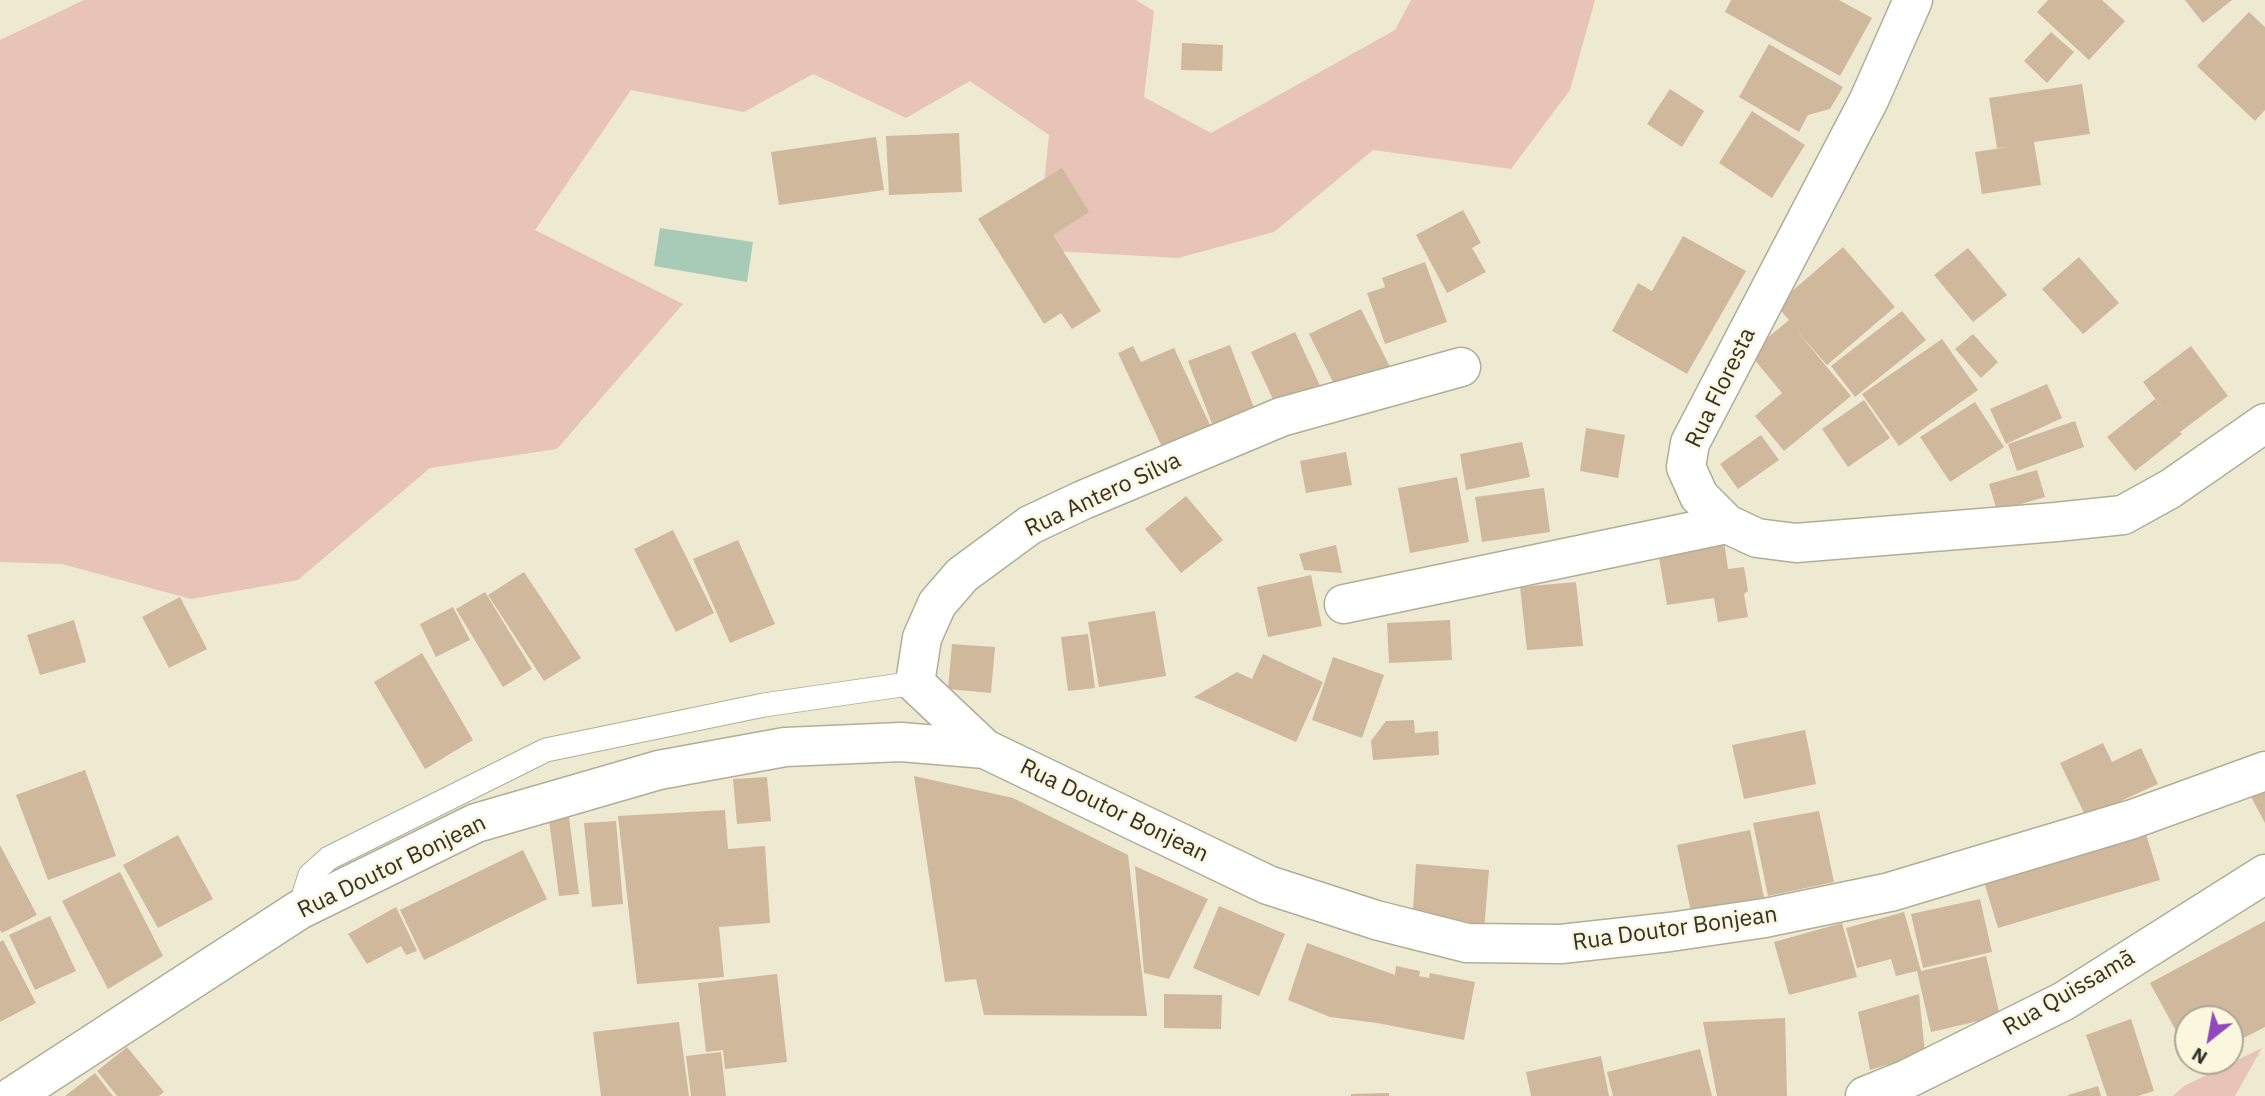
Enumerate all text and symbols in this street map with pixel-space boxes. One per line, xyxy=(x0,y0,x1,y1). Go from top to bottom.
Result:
street label: Rua Floresta xyxy=(1680,324,1762,452)
street label: Rua Antero Silva xyxy=(1021,447,1185,543)
street label: Rua Doutor Bonjean xyxy=(1015,753,1213,869)
street label: Rua Doutor Bonjean xyxy=(293,809,491,925)
street label: Rua Doutor Bonjean xyxy=(1571,901,1779,957)
street label: Rua Quissamã xyxy=(1998,944,2140,1042)
north arrow xyxy=(2174,1005,2244,1075)
text: N xyxy=(2187,1042,2211,1070)

